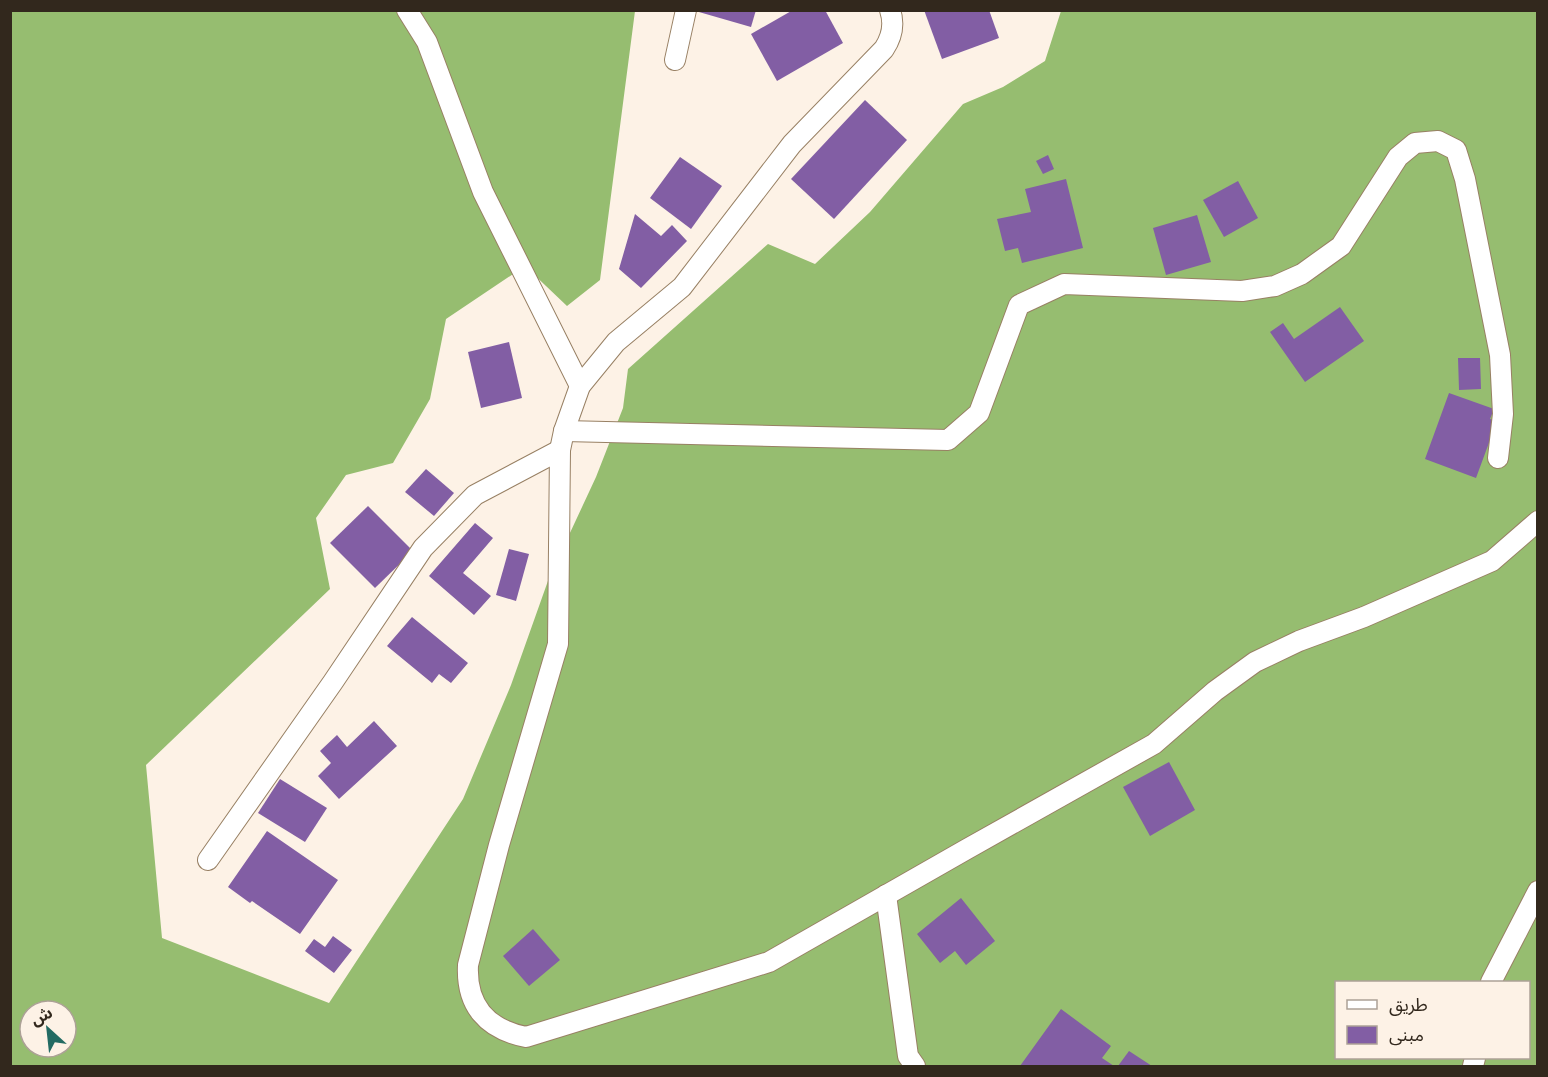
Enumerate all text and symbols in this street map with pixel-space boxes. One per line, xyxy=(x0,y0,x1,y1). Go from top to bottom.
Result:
legend xyxy=(1335,981,1530,1059)
text: طريق xyxy=(1389,992,1428,1018)
north arrow xyxy=(18,999,78,1059)
text: ش xyxy=(26,1001,56,1031)
text: مبنى xyxy=(1389,1022,1424,1048)

